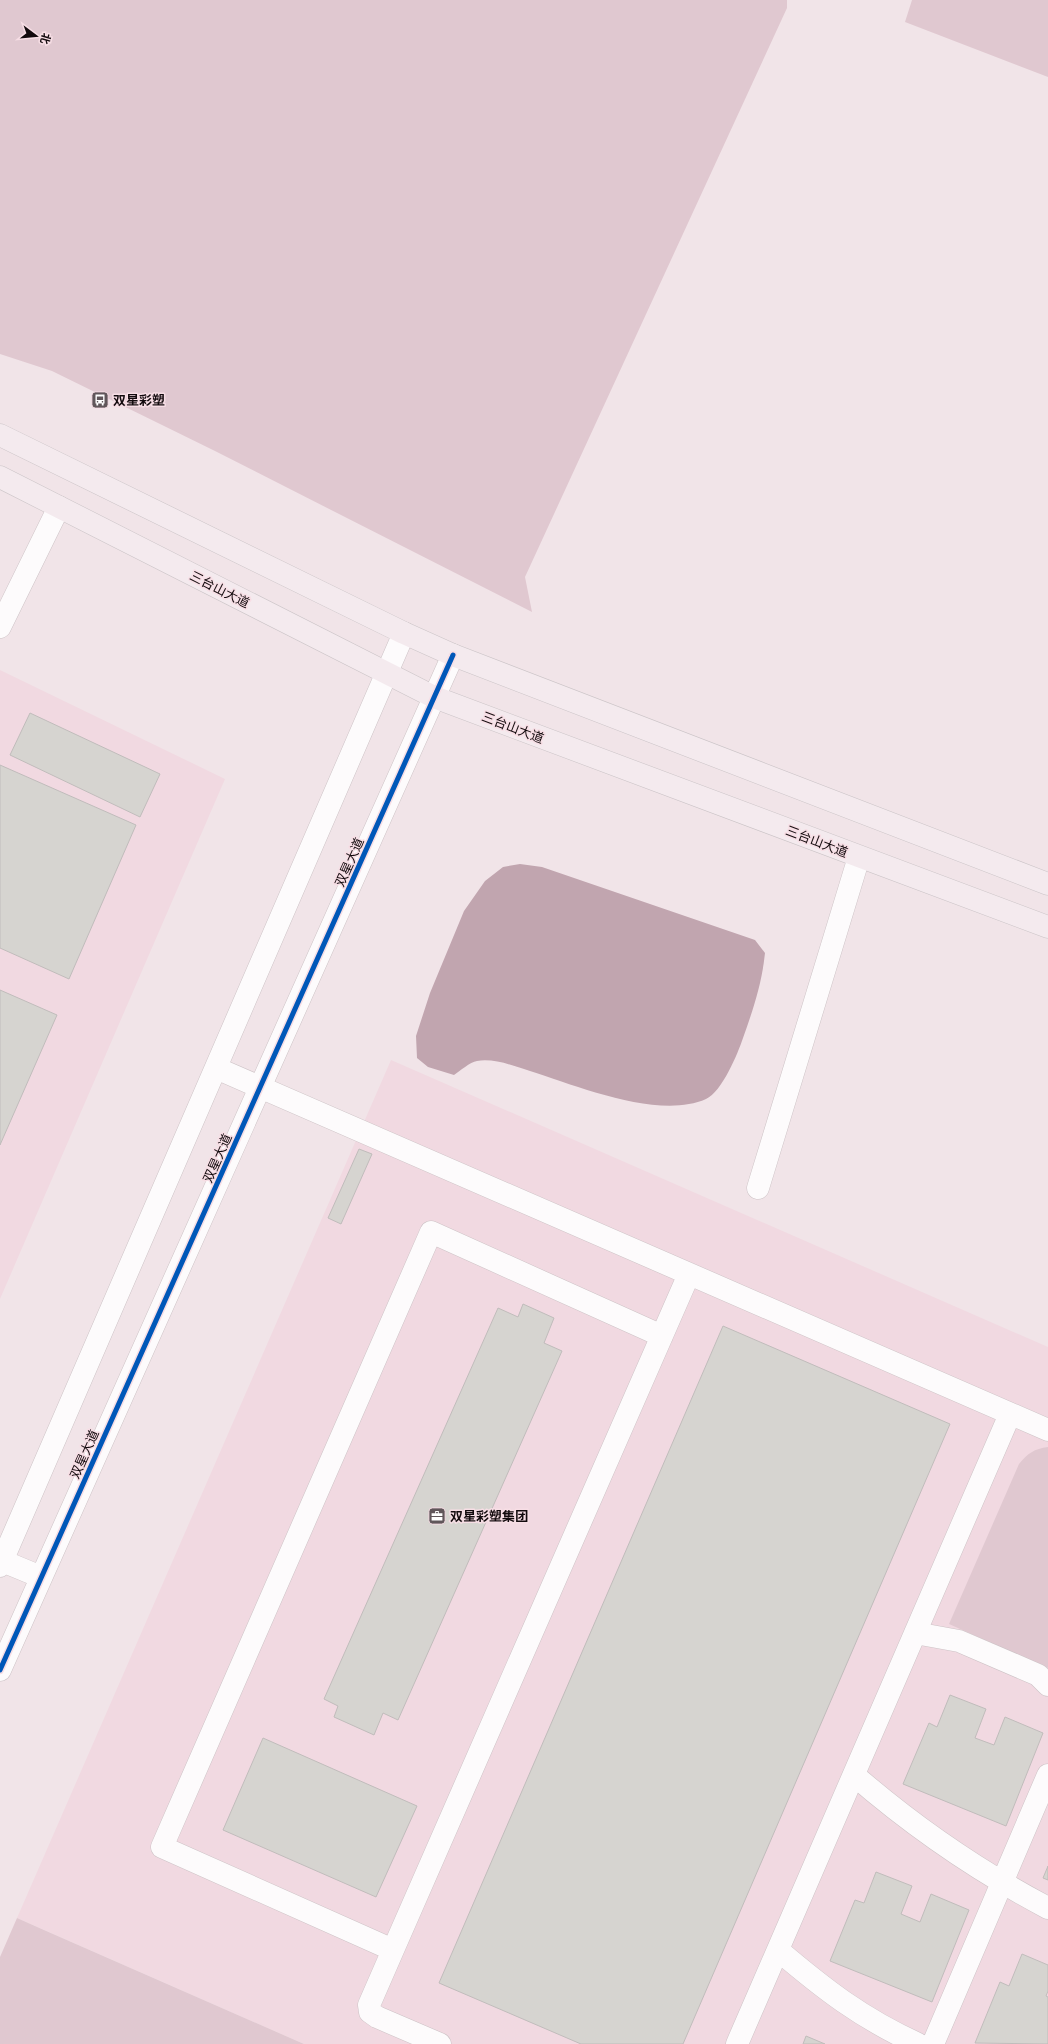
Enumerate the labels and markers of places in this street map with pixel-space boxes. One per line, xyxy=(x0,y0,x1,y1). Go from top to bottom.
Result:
bus stop icon: 双星彩塑 xyxy=(90,390,110,410)
place label: 双星彩塑 xyxy=(113,393,165,408)
office icon: 双星彩塑集团 xyxy=(427,1506,447,1526)
place label: 双星彩塑集团 xyxy=(450,1509,528,1524)

